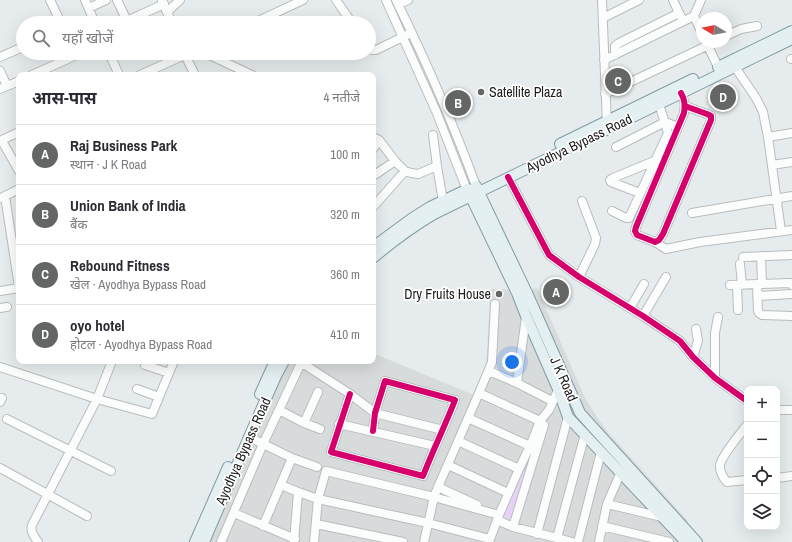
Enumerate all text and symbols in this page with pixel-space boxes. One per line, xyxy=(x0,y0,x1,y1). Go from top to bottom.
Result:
north arrow xyxy=(696,12,732,48)
search box xyxy=(16,16,376,60)
icon: search xyxy=(30,27,52,49)
text: यहाँ खोजें xyxy=(62,27,113,48)
pin: C xyxy=(605,66,631,96)
pin: D xyxy=(710,82,736,112)
place label: Satellite Plaza xyxy=(489,83,563,101)
text: आस-पास xyxy=(32,86,97,109)
marker: Satellite Plaza xyxy=(476,87,486,97)
pin: B xyxy=(445,88,471,118)
text: 4 नतीजे xyxy=(323,89,360,106)
street label: Ayodhya Bypass Road xyxy=(522,109,635,177)
text: Raj Business Park xyxy=(70,135,177,156)
text: A xyxy=(41,146,49,163)
text: 100 m xyxy=(330,146,360,163)
text: स्थान · J K Road xyxy=(70,156,146,173)
text: Union Bank of India xyxy=(70,195,186,216)
text: B xyxy=(41,206,49,223)
text: 320 m xyxy=(330,206,360,223)
text: बैंक xyxy=(70,216,87,233)
text: Rebound Fitness xyxy=(70,255,170,276)
text: C xyxy=(41,266,49,283)
text: 360 m xyxy=(330,266,360,283)
text: खेल · Ayodhya Bypass Road xyxy=(70,276,206,293)
pin: A xyxy=(543,277,569,307)
place label: Dry Fruits House xyxy=(404,285,491,303)
marker: Dry Fruits House xyxy=(494,289,504,299)
text: oyo hotel xyxy=(70,315,125,336)
text: D xyxy=(41,326,49,343)
text: 410 m xyxy=(330,326,360,343)
text: होटल · Ayodhya Bypass Road xyxy=(70,336,212,353)
your location xyxy=(502,352,522,372)
street label: J K Road xyxy=(546,354,582,404)
map controls xyxy=(744,386,780,530)
button: + xyxy=(744,386,780,422)
street label: Ayodhya Bypass Road xyxy=(211,394,275,509)
button: − xyxy=(744,422,780,458)
button: locate xyxy=(744,458,780,494)
button: layers xyxy=(744,494,780,530)

